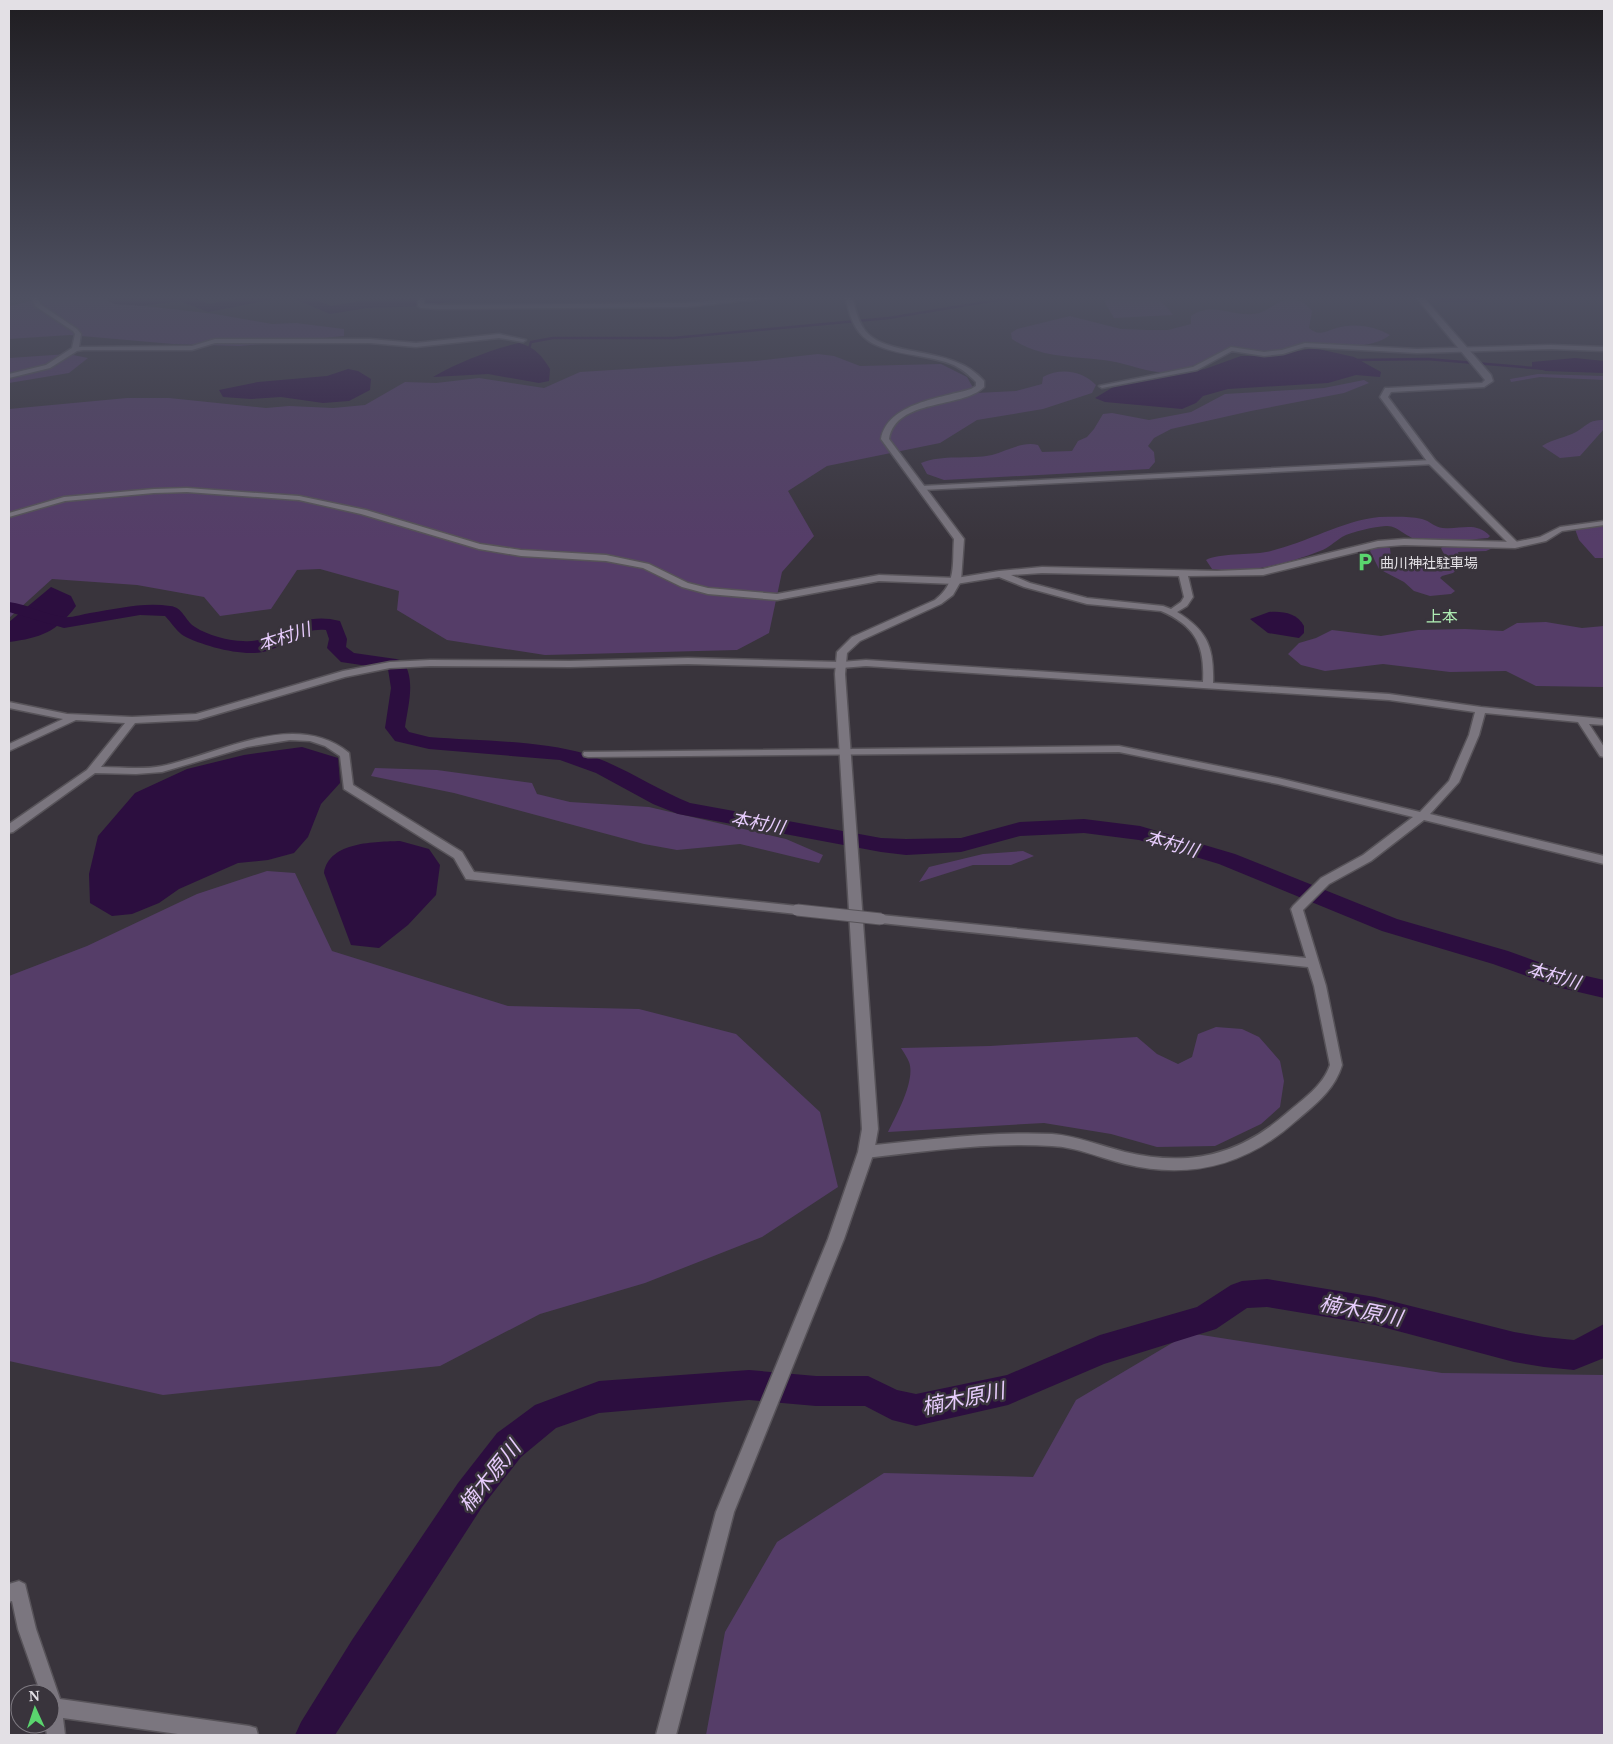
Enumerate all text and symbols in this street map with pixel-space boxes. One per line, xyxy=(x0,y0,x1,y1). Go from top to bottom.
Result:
parking icon: 曲川神社駐車場 xyxy=(1354,551,1376,573)
place label: 曲川神社駐車場 xyxy=(1380,553,1478,572)
district label: 上本 xyxy=(1426,605,1458,627)
water label: 本村川 xyxy=(255,616,315,656)
water label: 本村川 xyxy=(729,805,789,839)
water label: 本村川 xyxy=(1143,824,1203,863)
water label: 本村川 xyxy=(1525,956,1585,995)
water label: 楠木原川 xyxy=(1317,1288,1407,1332)
water label: 楠木原川 xyxy=(919,1375,1009,1420)
water label: 楠木原川 xyxy=(452,1433,528,1517)
north arrow xyxy=(10,1684,60,1734)
text: N xyxy=(28,1686,40,1705)

